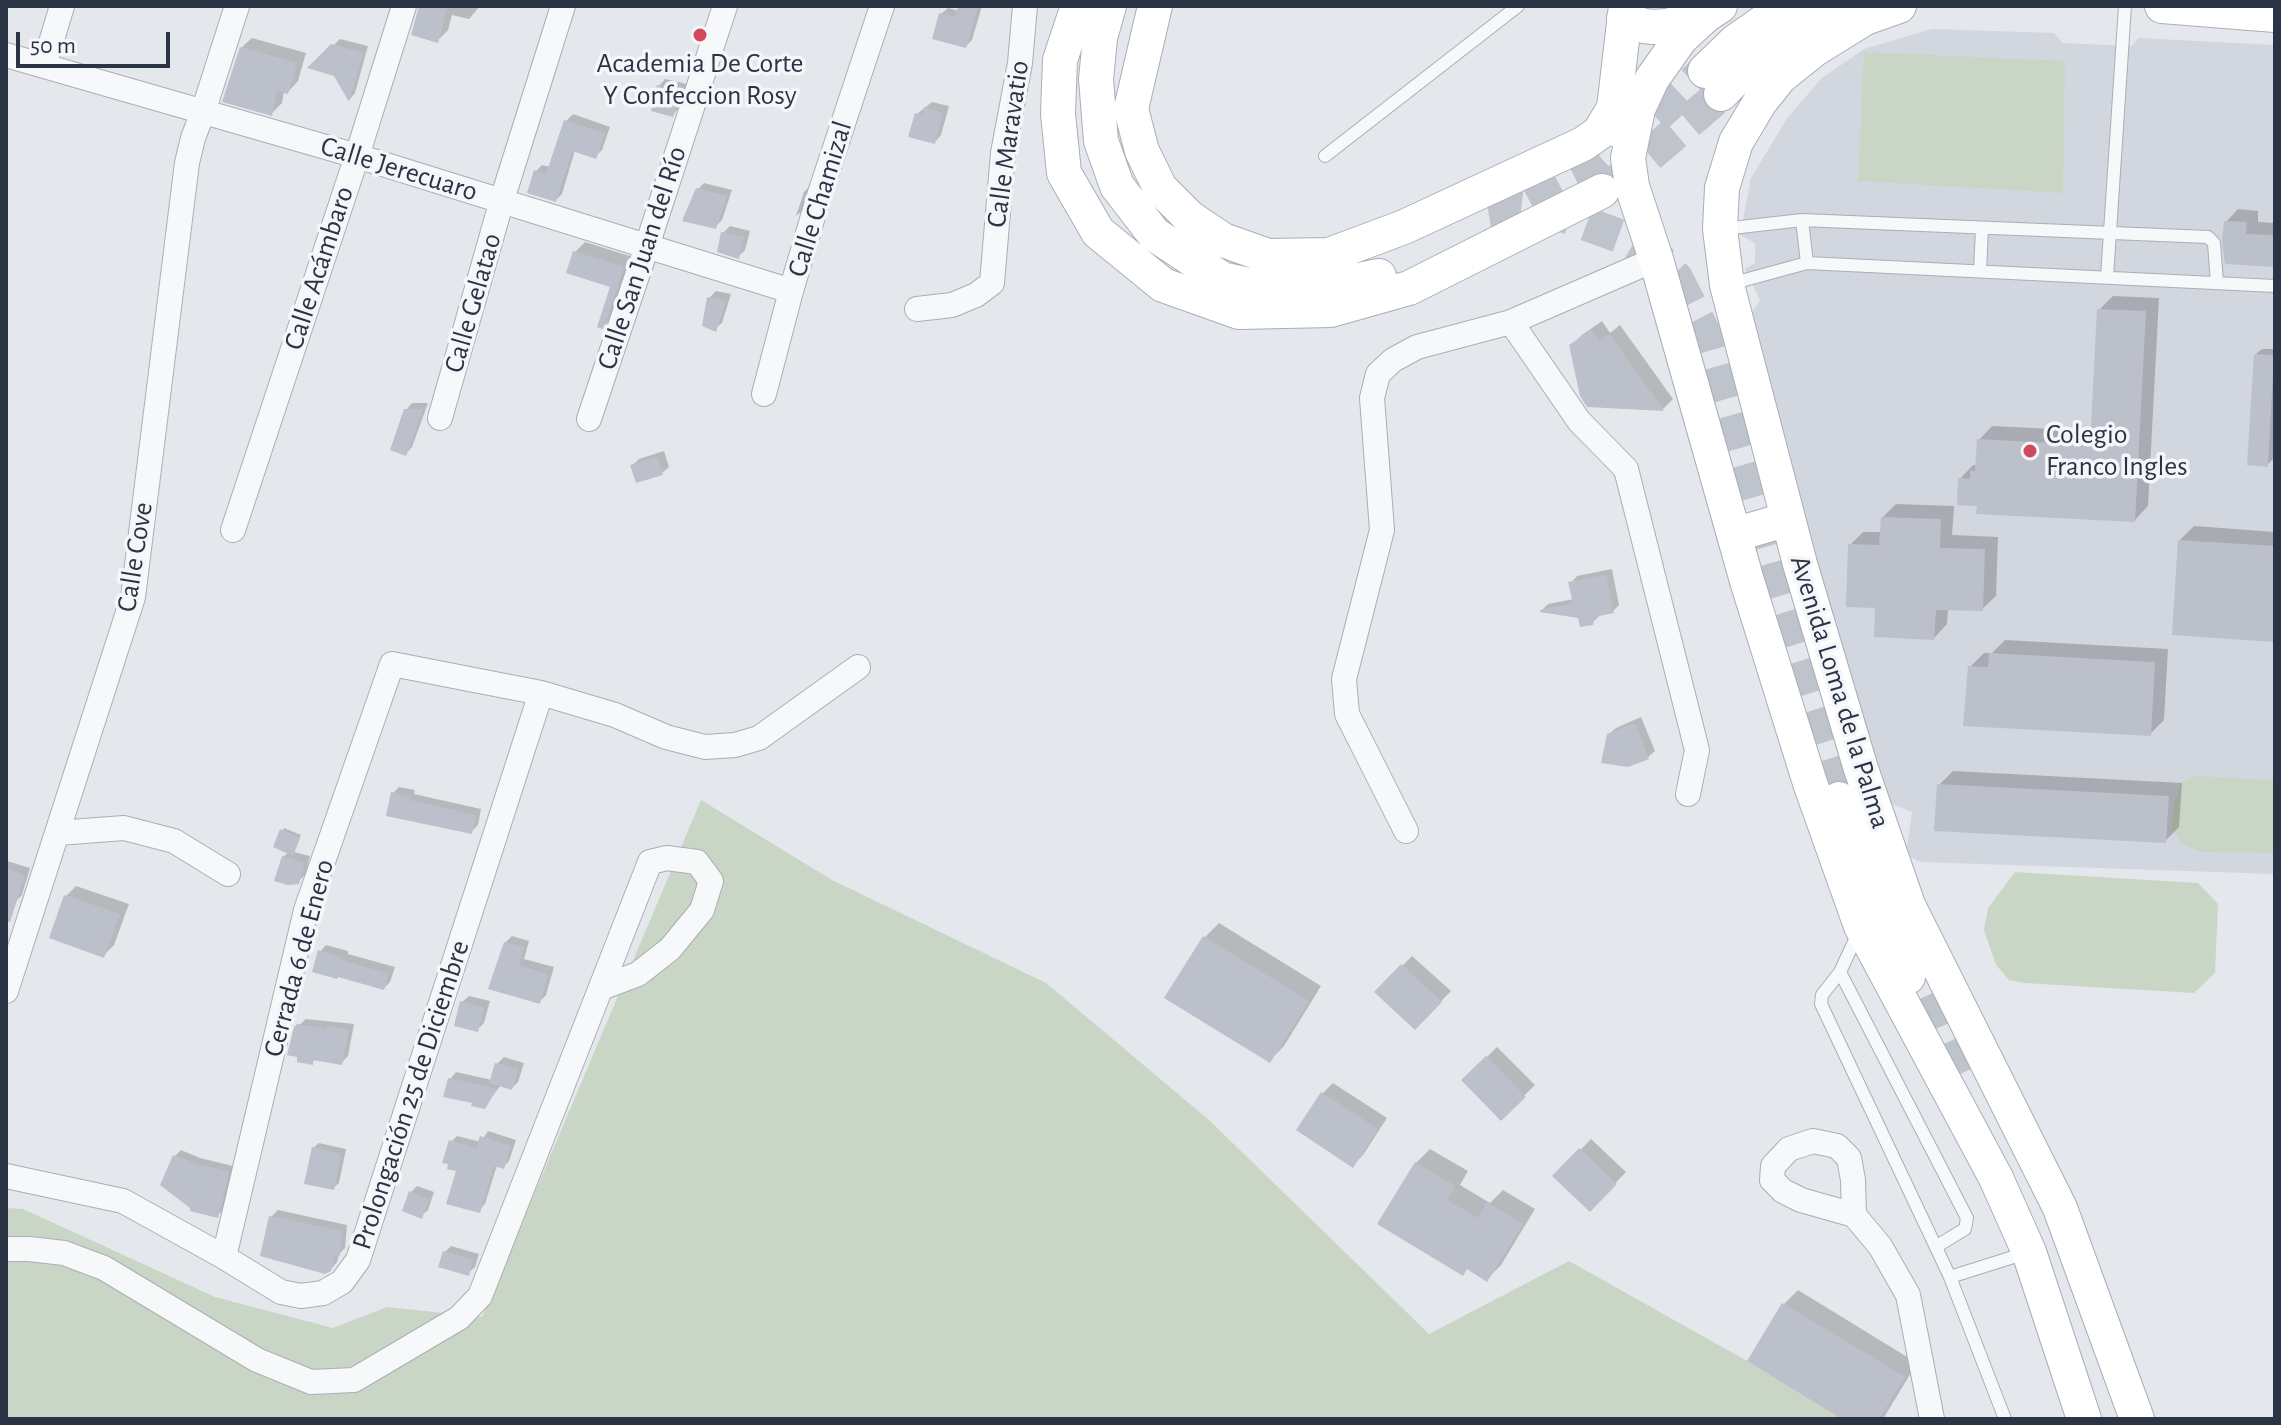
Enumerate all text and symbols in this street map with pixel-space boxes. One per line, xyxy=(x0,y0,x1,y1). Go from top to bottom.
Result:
scale bar xyxy=(20,16,174,66)
marker: Academia De Corte Y Confeccion Rosy xyxy=(691,26,709,44)
text: 50 m xyxy=(30,34,76,58)
place label: Academia De Corte Y Confeccion Rosy xyxy=(597,47,803,113)
street label: Calle Maravatio xyxy=(980,58,1036,230)
street label: Calle Chamizal xyxy=(780,117,860,281)
street label: Calle Jerecuaro xyxy=(316,129,482,209)
street label: Calle San Juan del Río xyxy=(590,142,694,374)
street label: Calle Acámbaro xyxy=(277,182,361,354)
street label: Calle Gelatao xyxy=(437,229,509,377)
place label: Colegio Franco Ingles xyxy=(2046,418,2188,484)
marker: Colegio Franco Ingles xyxy=(2021,442,2039,460)
street label: Calle Cove xyxy=(110,500,160,614)
street label: Avenida Loma de la Palma xyxy=(1782,552,1898,832)
street label: Cerrada 6 de Enero xyxy=(257,856,341,1060)
street label: Prolongación 25 de Diciembre xyxy=(345,936,477,1254)

